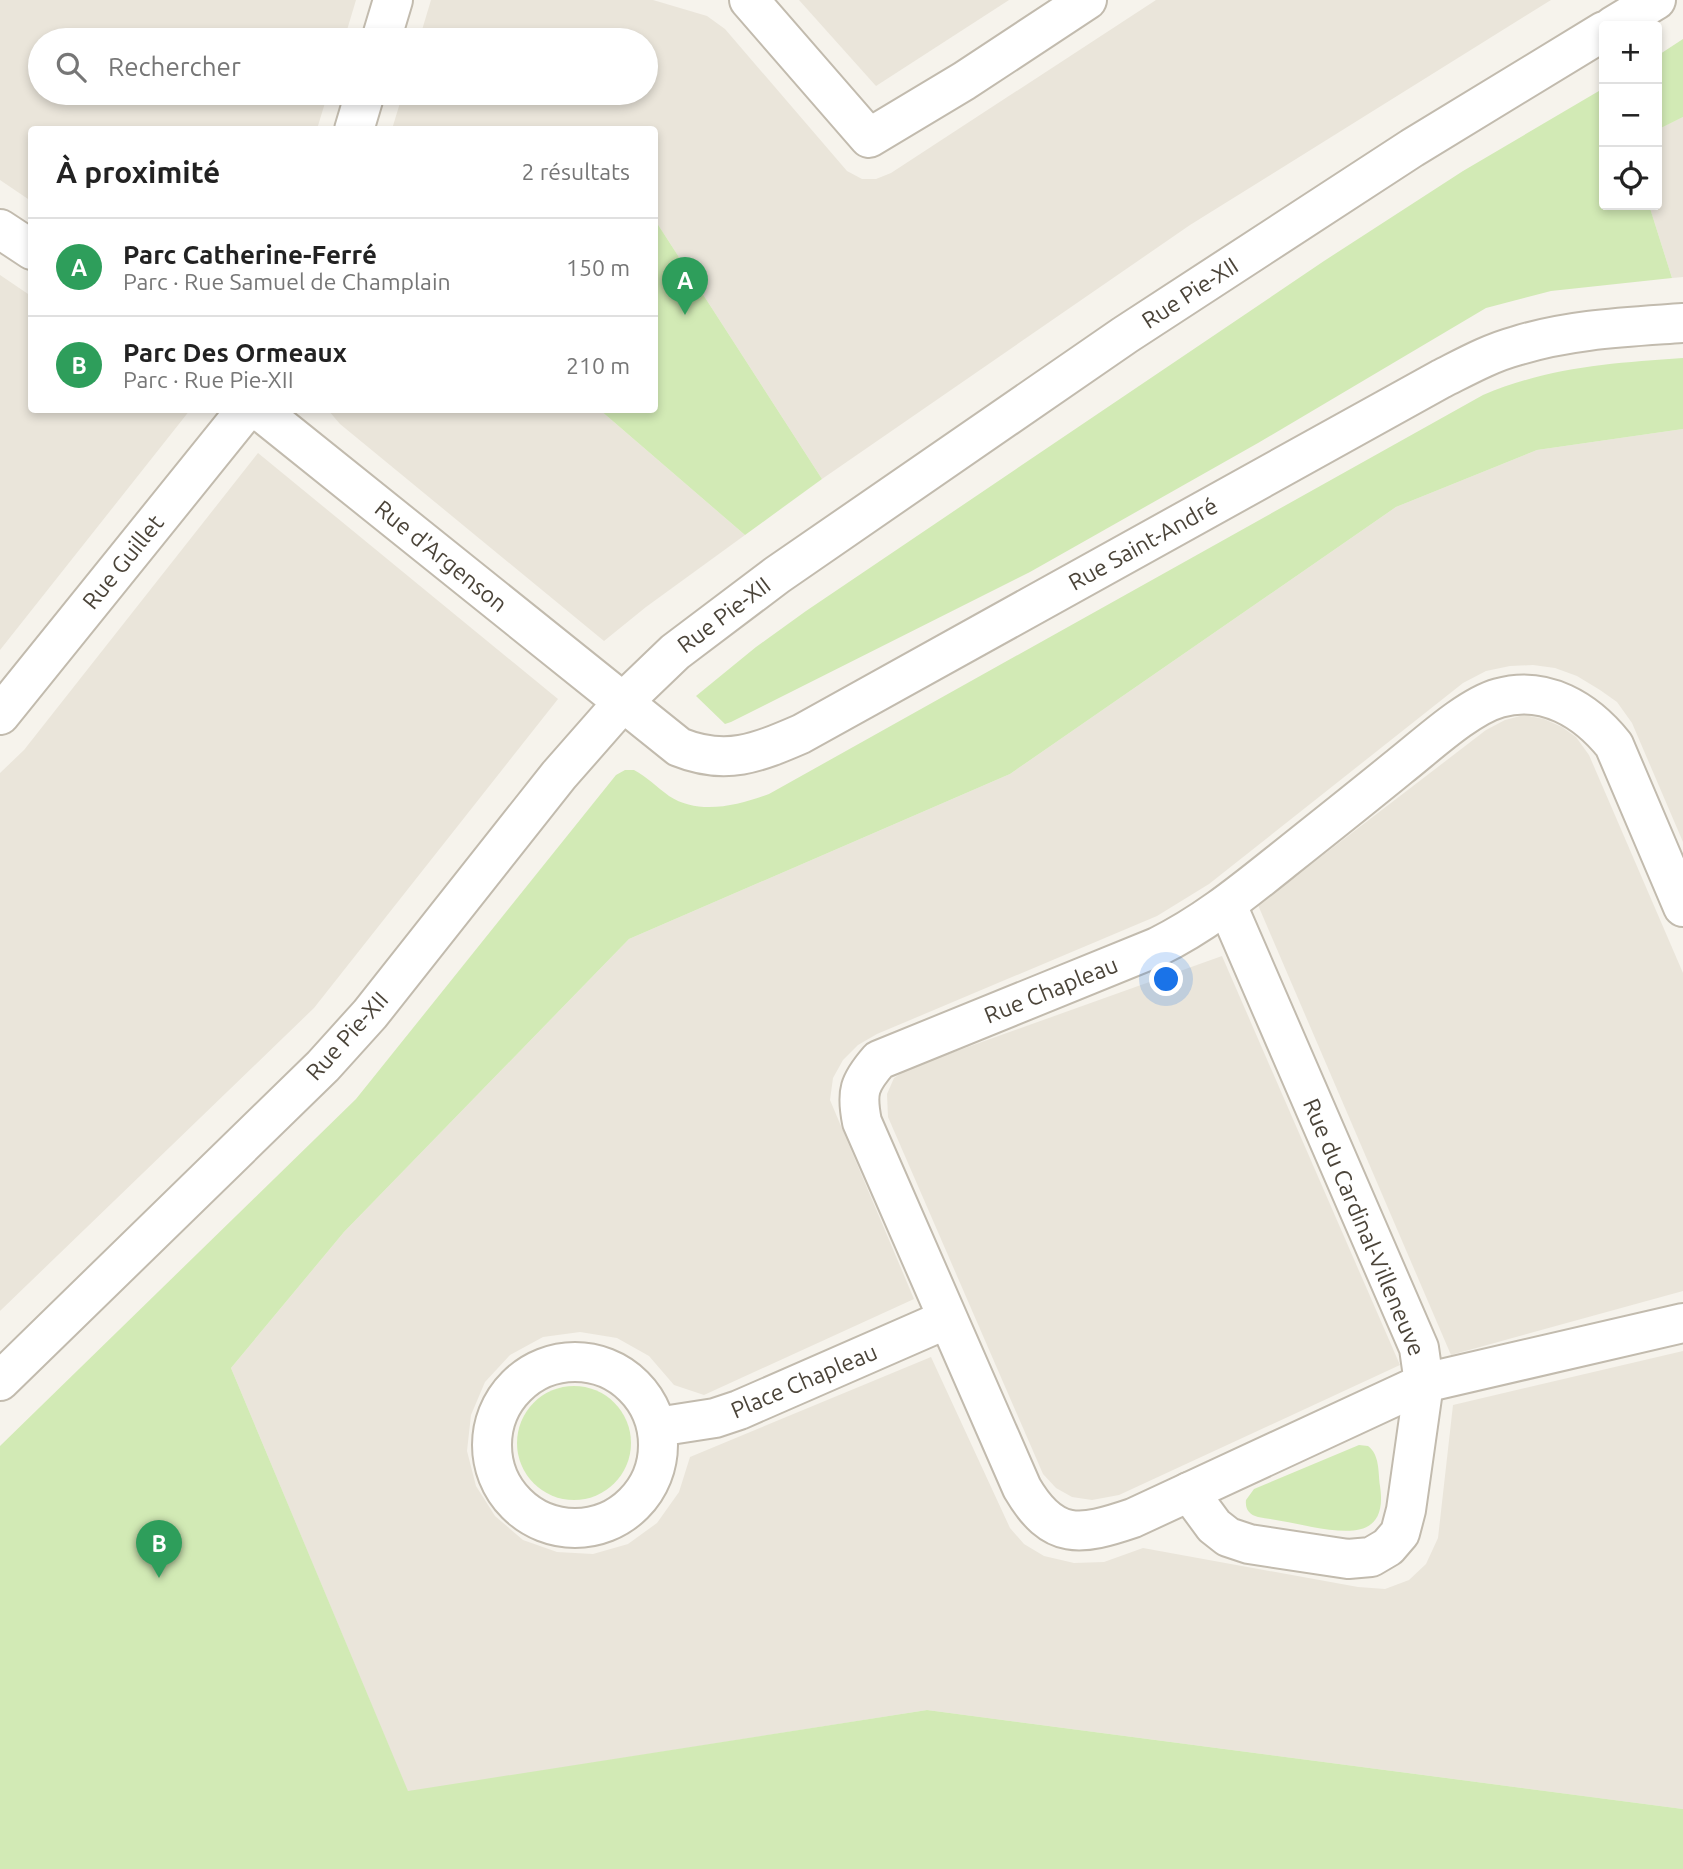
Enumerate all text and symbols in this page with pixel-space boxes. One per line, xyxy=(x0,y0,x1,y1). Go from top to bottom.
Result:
map controls xyxy=(1599,21,1662,210)
button: + xyxy=(1599,21,1662,84)
search box xyxy=(28,28,658,105)
icon: search xyxy=(52,48,90,86)
text: Rechercher xyxy=(108,52,241,81)
button: − xyxy=(1599,84,1662,147)
button: locate xyxy=(1599,147,1662,210)
text: À proximité xyxy=(56,155,220,189)
text: 2 résultats xyxy=(521,159,630,184)
text: Parc Catherine-Ferré xyxy=(123,240,377,269)
street label: Rue Pie-XII xyxy=(1137,252,1242,333)
text: A xyxy=(71,255,87,280)
text: 150 m xyxy=(566,255,630,280)
pin: A xyxy=(662,257,708,315)
text: Parc · Rue Samuel de Champlain xyxy=(123,269,451,294)
text: Parc Des Ormeaux xyxy=(123,338,347,367)
text: B xyxy=(71,353,87,378)
text: 210 m xyxy=(566,353,630,378)
text: Parc · Rue Pie-XII xyxy=(123,367,294,392)
street label: Rue Saint-André xyxy=(1064,492,1221,595)
street label: Rue d'Argenson xyxy=(370,495,512,616)
street label: Rue Guillet xyxy=(77,510,168,614)
street label: Rue Pie-XII xyxy=(672,572,775,658)
street label: Rue Chapleau xyxy=(980,951,1121,1028)
your location xyxy=(1149,962,1183,996)
street label: Rue Pie-XII xyxy=(301,987,393,1085)
street label: Rue du Cardinal-Villeneuve xyxy=(1299,1094,1430,1359)
street label: Place Chapleau xyxy=(727,1338,881,1423)
pin: B xyxy=(136,1520,182,1578)

